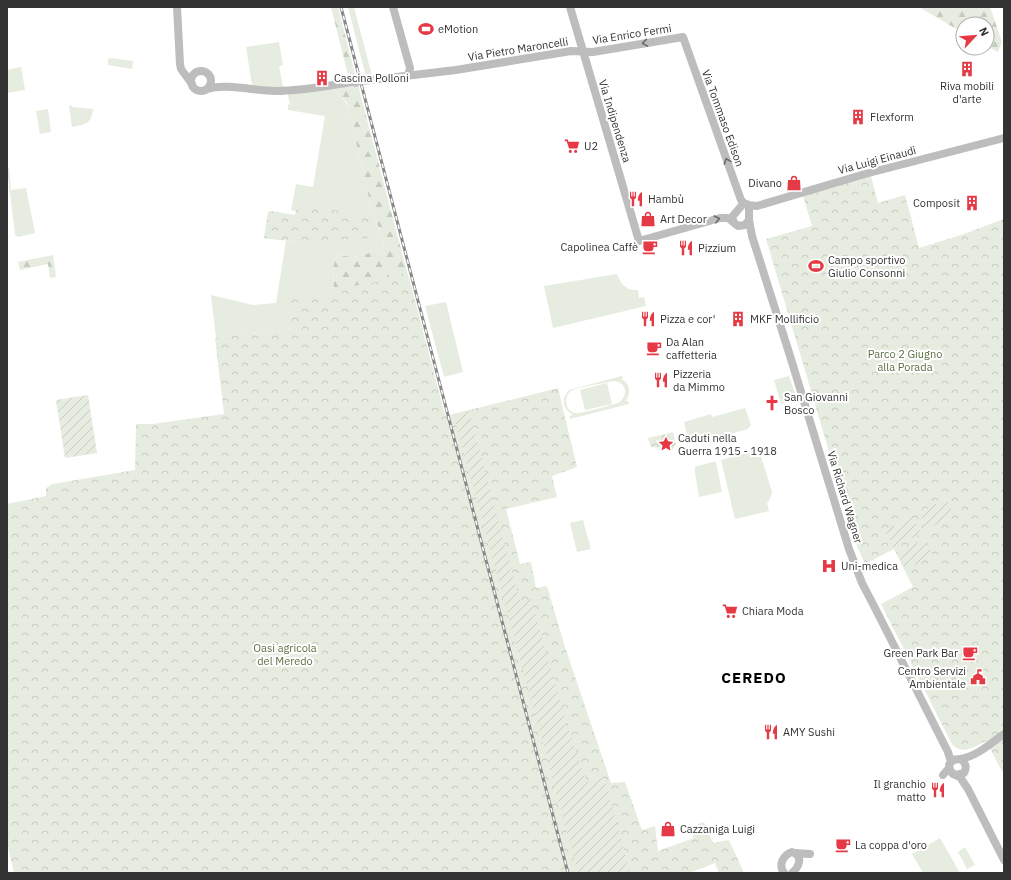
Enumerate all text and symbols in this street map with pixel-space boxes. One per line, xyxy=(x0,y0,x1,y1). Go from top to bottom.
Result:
north arrow xyxy=(955,16,995,56)
sports icon: eMotion xyxy=(417,20,435,38)
street label: Via Enrico Fermi xyxy=(591,21,673,47)
place label: eMotion xyxy=(438,22,478,36)
text: N xyxy=(976,25,992,38)
street label: Via Pietro Maroncelli xyxy=(467,34,569,64)
one-way arrow xyxy=(642,39,648,47)
building icon: Riva mobili d'arte xyxy=(958,60,976,78)
street label: Via Tommaso Edison xyxy=(699,68,747,168)
building icon: Cascina Polloni xyxy=(313,69,331,87)
place label: Cascina Polloni xyxy=(334,71,409,85)
street label: Via Indipendenza xyxy=(596,78,634,164)
place label: Riva mobili d'arte xyxy=(940,79,994,106)
building icon: Flexform xyxy=(849,108,867,126)
place label: Flexform xyxy=(870,110,914,124)
supermarket icon: U2 xyxy=(563,137,581,155)
place label: U2 xyxy=(584,139,598,153)
street label: Via Luigi Einaudi xyxy=(836,143,918,177)
one-way arrow xyxy=(723,158,732,165)
shop icon: Divano xyxy=(785,174,803,192)
place label: Divano xyxy=(748,176,782,190)
restaurant icon: Hambù xyxy=(627,190,645,208)
place label: Hambù xyxy=(648,192,684,206)
building icon: Composit xyxy=(963,194,981,212)
place label: Composit xyxy=(913,196,960,210)
shop icon: Art Decor xyxy=(639,210,657,228)
place label: Art Decor xyxy=(660,212,707,226)
one-way arrow xyxy=(713,215,720,224)
cafe icon: Capolinea Caffè xyxy=(641,238,659,256)
restaurant icon: Pizzium xyxy=(677,239,695,257)
place label: Capolinea Caffè xyxy=(560,240,638,254)
place label: Pizzium xyxy=(698,241,736,255)
place label: Campo sportivo Giulio Consonni xyxy=(828,253,906,280)
sports icon: Campo sportivo Giulio Consonni xyxy=(807,257,825,275)
restaurant icon: Pizza e cor' xyxy=(639,310,657,328)
building icon: MKF Mollificio xyxy=(729,310,747,328)
place label: Pizza e cor' xyxy=(660,312,715,326)
place label: MKF Mollificio xyxy=(750,312,819,326)
place label: Da Alan caffetteria xyxy=(666,335,717,362)
cafe icon: Da Alan caffetteria xyxy=(645,339,663,357)
park label: Parco 2 Giugno alla Porada xyxy=(868,347,942,374)
place label: Pizzeria da Mimmo xyxy=(673,367,725,394)
restaurant icon: Pizzeria da Mimmo xyxy=(652,371,670,389)
place label: San Giovanni Bosco xyxy=(784,390,848,417)
church icon: San Giovanni Bosco xyxy=(763,394,781,412)
place label: Caduti nella Guerra 1915 - 1918 xyxy=(678,431,777,458)
place icon: Caduti nella Guerra 1915 - 1918 xyxy=(657,435,675,453)
street label: Via Richard Wagner xyxy=(824,449,866,545)
hospital icon: Uni-medica xyxy=(820,557,838,575)
place label: Uni-medica xyxy=(841,559,898,573)
supermarket icon: Chiara Moda xyxy=(721,602,739,620)
place label: Chiara Moda xyxy=(742,604,804,618)
park label: Oasi agricola del Meredo xyxy=(253,641,317,668)
cafe icon: Green Park Bar xyxy=(961,644,979,662)
place label: Green Park Bar xyxy=(883,646,958,660)
place label: Centro Servizi Ambientale xyxy=(898,664,966,691)
district label: CEREDO xyxy=(721,668,787,687)
public building icon: Centro Servizi Ambientale xyxy=(969,668,987,686)
restaurant icon: AMY Sushi xyxy=(762,723,780,741)
place label: AMY Sushi xyxy=(783,725,835,739)
place label: Il granchio matto xyxy=(873,777,926,804)
restaurant icon: Il granchio matto xyxy=(929,781,947,799)
shop icon: Cazzaniga Luigi xyxy=(659,820,677,838)
place label: Cazzaniga Luigi xyxy=(680,822,755,836)
cafe icon: La coppa d'oro xyxy=(834,836,852,854)
place label: La coppa d'oro xyxy=(855,838,927,852)

